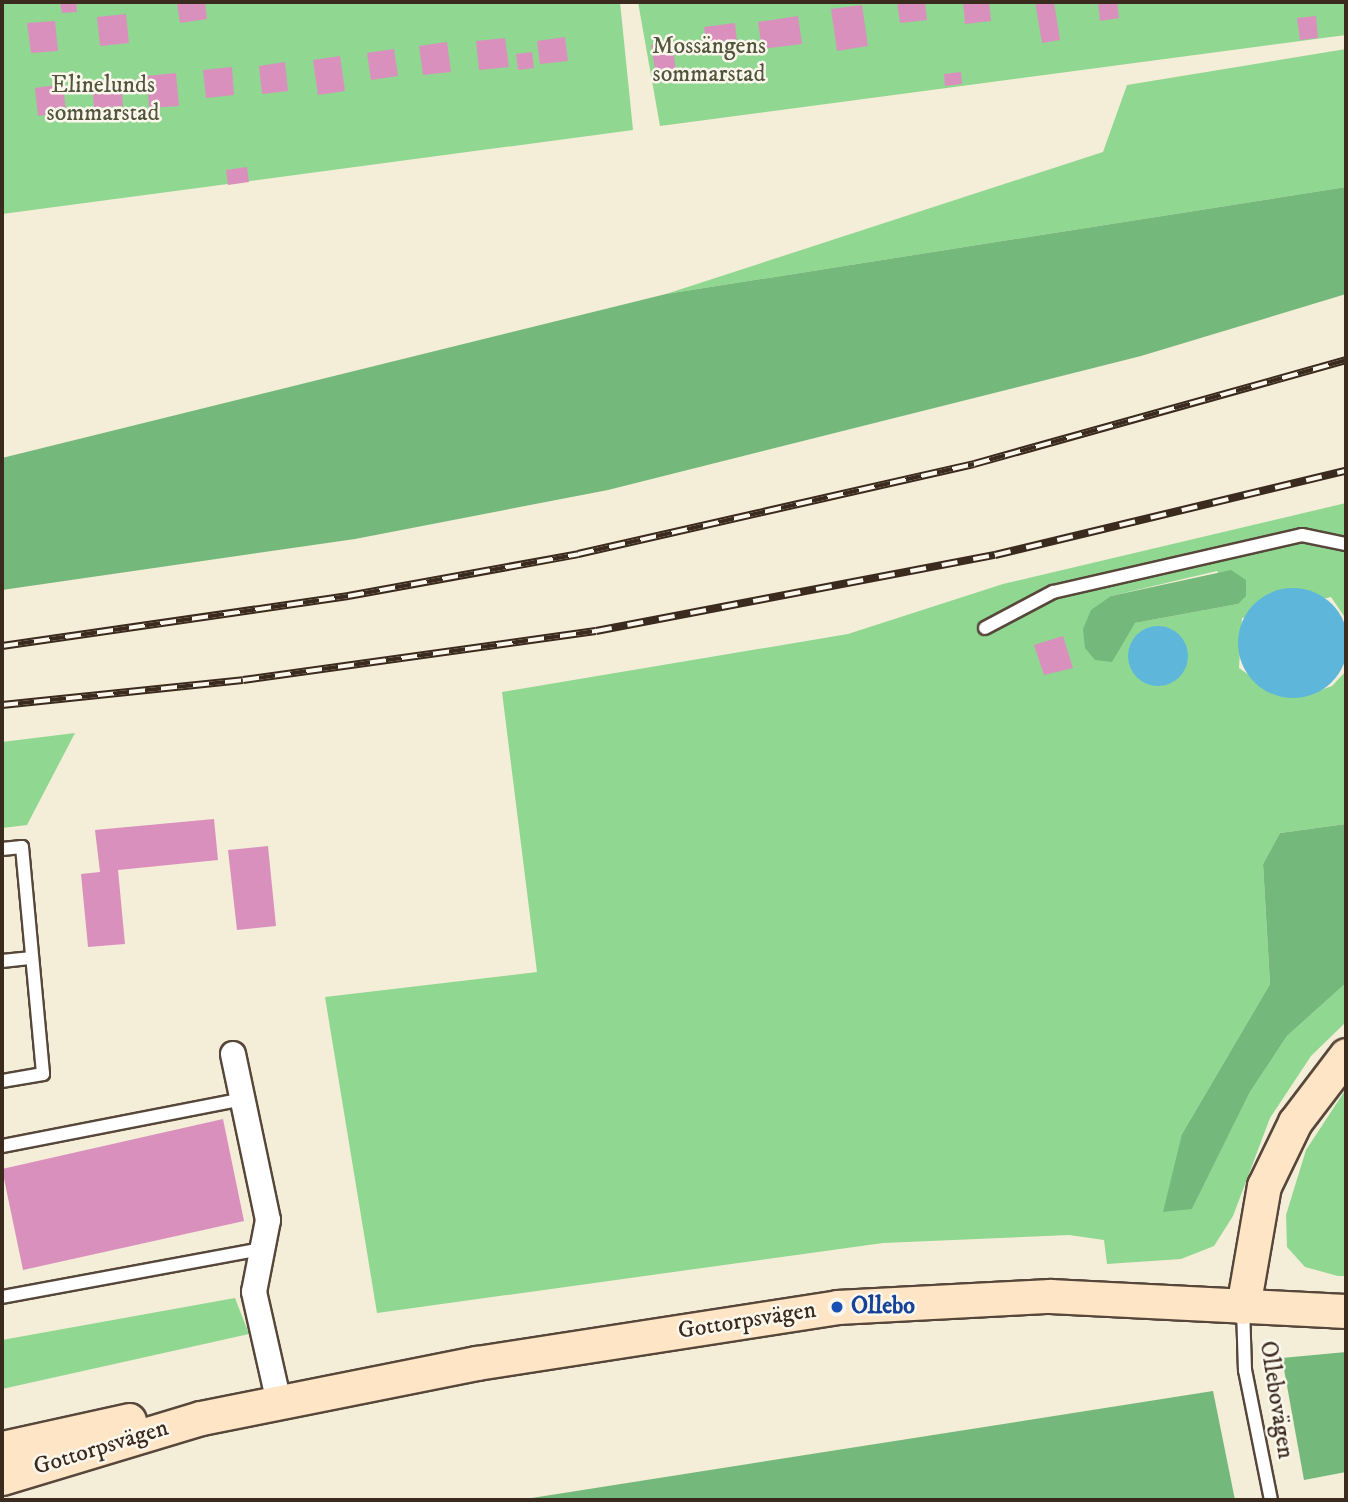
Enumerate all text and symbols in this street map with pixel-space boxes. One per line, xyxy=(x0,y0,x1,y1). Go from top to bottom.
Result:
park label: Mossängens sommarstad xyxy=(652,33,766,89)
park label: Elinelunds sommarstad xyxy=(47,72,159,128)
place label: Ollebo xyxy=(851,1293,915,1321)
street label: Gottorpsvägen xyxy=(676,1296,818,1346)
marker: Ollebo xyxy=(829,1299,845,1315)
street label: Ollebovägen xyxy=(1252,1339,1300,1461)
street label: Gottorpsvägen xyxy=(30,1414,172,1482)

